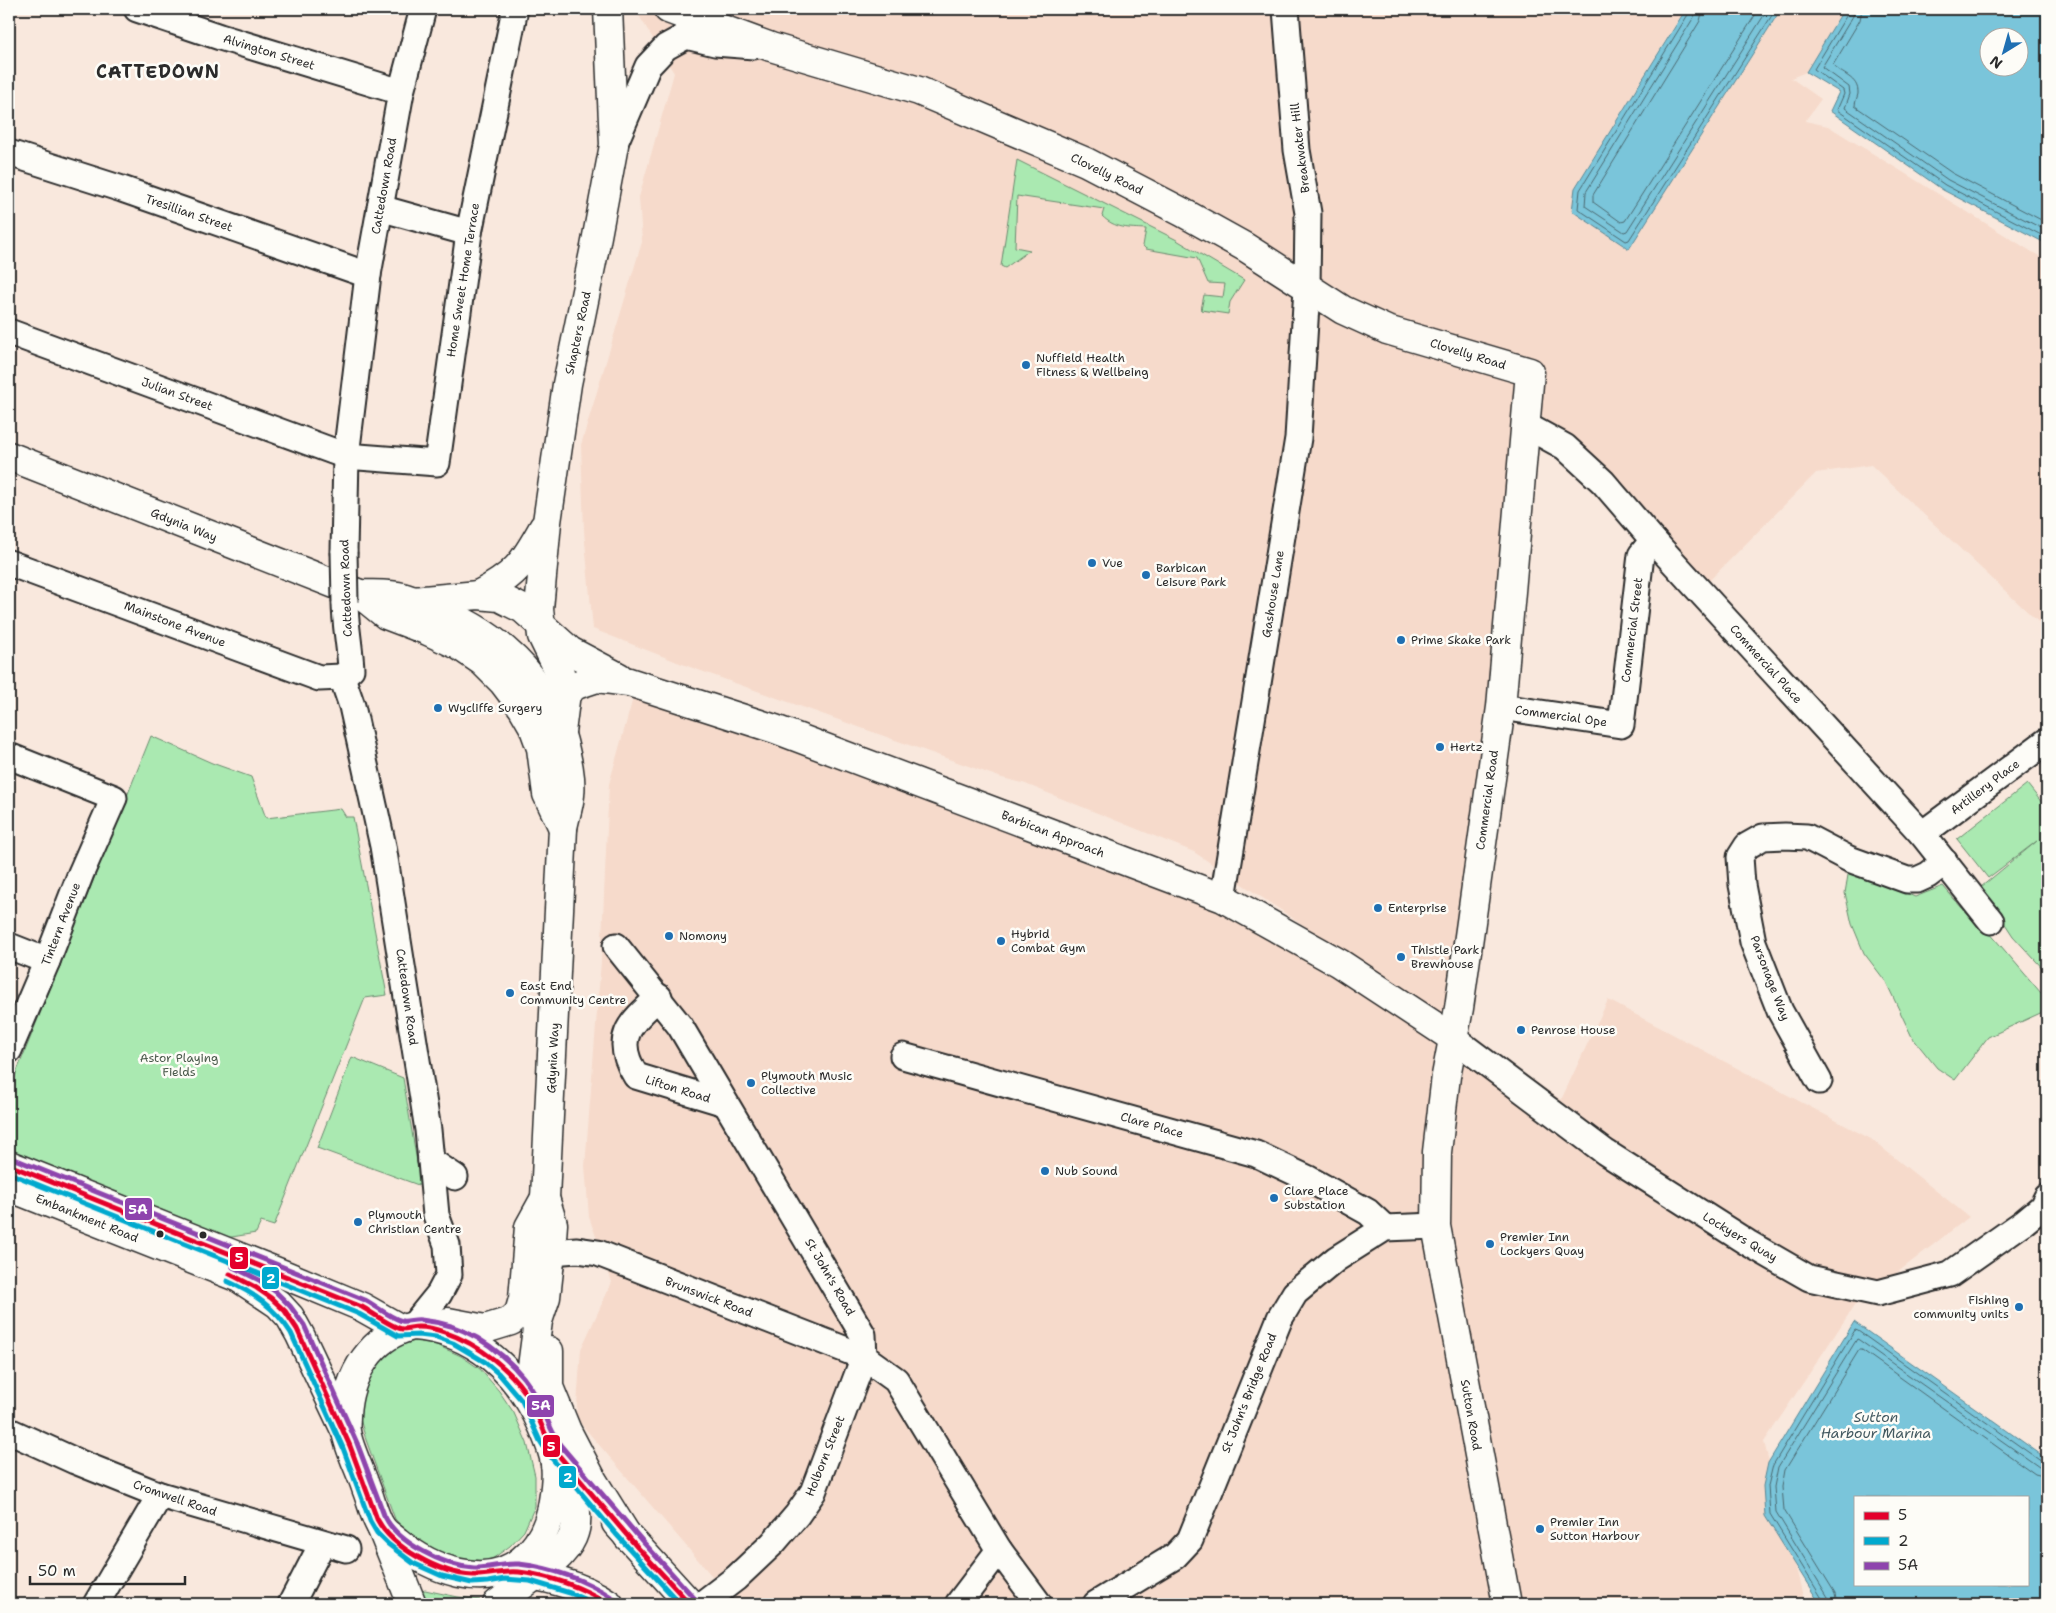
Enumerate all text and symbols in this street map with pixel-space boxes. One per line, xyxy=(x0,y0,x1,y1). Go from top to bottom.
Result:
north arrow xyxy=(1978,28,2028,78)
street label: Alvington Street xyxy=(221,30,317,74)
text: N xyxy=(1986,52,2006,73)
district label: CATTEDOWN xyxy=(96,60,220,84)
street label: Breakwater Hill xyxy=(1286,102,1313,194)
street label: Cattedown Road xyxy=(368,136,400,235)
street label: Clovelly Road xyxy=(1068,150,1146,199)
street label: Tresillian Street xyxy=(143,191,235,235)
street label: Home Sweet Home Terrace xyxy=(443,201,483,358)
street label: Shapters Road xyxy=(561,289,595,376)
street label: Clovelly Road xyxy=(1428,335,1508,373)
place label: Nuffield Health Fitness & Wellbeing xyxy=(1036,350,1149,380)
marker: Nuffield Health Fitness & Wellbeing xyxy=(1020,359,1032,371)
street label: Julian Street xyxy=(139,374,215,414)
street label: Gdynia Way xyxy=(148,504,220,546)
street label: Cattedown Road xyxy=(336,539,356,637)
street label: Gashouse Lane xyxy=(1258,549,1288,639)
place label: Vue xyxy=(1102,555,1123,571)
marker: Vue xyxy=(1086,557,1098,569)
place label: Barbican Leisure Park xyxy=(1156,560,1226,590)
marker: Barbican Leisure Park xyxy=(1140,569,1152,581)
street label: Commercial Street xyxy=(1618,576,1646,684)
street label: Mainstone Avenue xyxy=(122,597,228,651)
street label: Commercial Place xyxy=(1726,621,1806,707)
place label: Prime Skake Park xyxy=(1411,632,1511,648)
marker: Prime Skake Park xyxy=(1395,634,1407,646)
place label: Wycliffe Surgery xyxy=(448,700,542,716)
marker: Wycliffe Surgery xyxy=(432,702,444,714)
street label: Commercial Ope xyxy=(1514,702,1608,730)
place label: Hertz xyxy=(1450,739,1483,755)
marker: Hertz xyxy=(1434,741,1446,753)
street label: Commercial Road xyxy=(1472,749,1502,851)
street label: Artillery Place xyxy=(1947,756,2023,818)
street label: Barbican Approach xyxy=(999,807,1107,861)
street label: Tintern Avenue xyxy=(38,880,84,968)
place label: Enterprise xyxy=(1388,900,1447,916)
marker: Enterprise xyxy=(1372,902,1384,914)
place label: Hybrid Combat Gym xyxy=(1011,926,1086,956)
place label: Nomony xyxy=(679,928,727,944)
marker: Nomony xyxy=(663,930,675,942)
street label: Parsonage Way xyxy=(1746,933,1794,1023)
marker: Hybrid Combat Gym xyxy=(995,935,1007,947)
place label: Thistle Park Brewhouse xyxy=(1411,942,1480,972)
street label: Cattedown Road xyxy=(392,948,422,1047)
marker: Thistle Park Brewhouse xyxy=(1395,951,1407,963)
place label: East End Community Centre xyxy=(520,978,626,1008)
marker: East End Community Centre xyxy=(504,987,516,999)
street label: Gdynia Way xyxy=(543,1022,563,1094)
place label: Penrose House xyxy=(1531,1022,1616,1038)
marker: Penrose House xyxy=(1515,1024,1527,1036)
park label: Astor Playing Fields xyxy=(140,1050,218,1080)
place label: Plymouth Music Collective xyxy=(761,1068,852,1098)
street label: Lifton Road xyxy=(643,1071,713,1107)
marker: Plymouth Music Collective xyxy=(745,1077,757,1089)
street label: Clare Place xyxy=(1119,1108,1185,1142)
place label: Nub Sound xyxy=(1055,1163,1118,1179)
marker: Nub Sound xyxy=(1039,1165,1051,1177)
place label: Clare Place Substation xyxy=(1284,1183,1349,1213)
street label: Embankment Road xyxy=(33,1190,141,1246)
marker: Clare Place Substation xyxy=(1268,1192,1280,1204)
line badge: 5A xyxy=(124,1197,153,1221)
text: 5A xyxy=(128,1200,148,1218)
place label: Plymouth Christian Centre xyxy=(368,1207,462,1237)
street label: Lockyers Quay xyxy=(1700,1208,1780,1266)
marker: Plymouth Christian Centre xyxy=(352,1216,364,1228)
unlabelled marker xyxy=(155,1229,165,1239)
place label: Premier Inn Lockyers Quay xyxy=(1500,1229,1584,1259)
unlabelled marker xyxy=(198,1230,208,1240)
street label: St John's Road xyxy=(801,1235,859,1319)
marker: Premier Inn Lockyers Quay xyxy=(1484,1238,1496,1250)
line badge: 5 xyxy=(229,1246,249,1270)
text: 5 xyxy=(235,1248,244,1266)
line badge: 2 xyxy=(261,1266,280,1290)
text: 2 xyxy=(266,1269,276,1287)
street label: Brunswick Road xyxy=(663,1273,755,1321)
place label: Fishing community units xyxy=(1913,1292,2009,1322)
marker: Fishing community units xyxy=(2013,1301,2025,1313)
street label: St John's Bridge Road xyxy=(1218,1330,1281,1455)
street label: Sutton Road xyxy=(1457,1378,1485,1452)
line badge: 5A xyxy=(526,1394,555,1418)
text: 5A xyxy=(531,1396,551,1414)
water label: Sutton Harbour Marina xyxy=(1821,1408,1931,1442)
street label: Holborn Street xyxy=(802,1413,848,1499)
line badge: 5 xyxy=(542,1434,561,1458)
text: 5 xyxy=(547,1437,556,1455)
line badge: 2 xyxy=(558,1465,577,1489)
text: 2 xyxy=(563,1468,573,1486)
street label: Cromwell Road xyxy=(131,1476,219,1520)
legend xyxy=(1854,1496,2028,1586)
text: 5 xyxy=(1898,1505,1907,1525)
place label: Premier Inn Sutton Harbour xyxy=(1550,1514,1640,1544)
marker: Premier Inn Sutton Harbour xyxy=(1534,1523,1546,1535)
text: 2 xyxy=(1898,1531,1909,1551)
scale bar xyxy=(30,1553,185,1585)
text: 5A xyxy=(1898,1555,1918,1575)
text: 50 m xyxy=(38,1561,76,1581)

